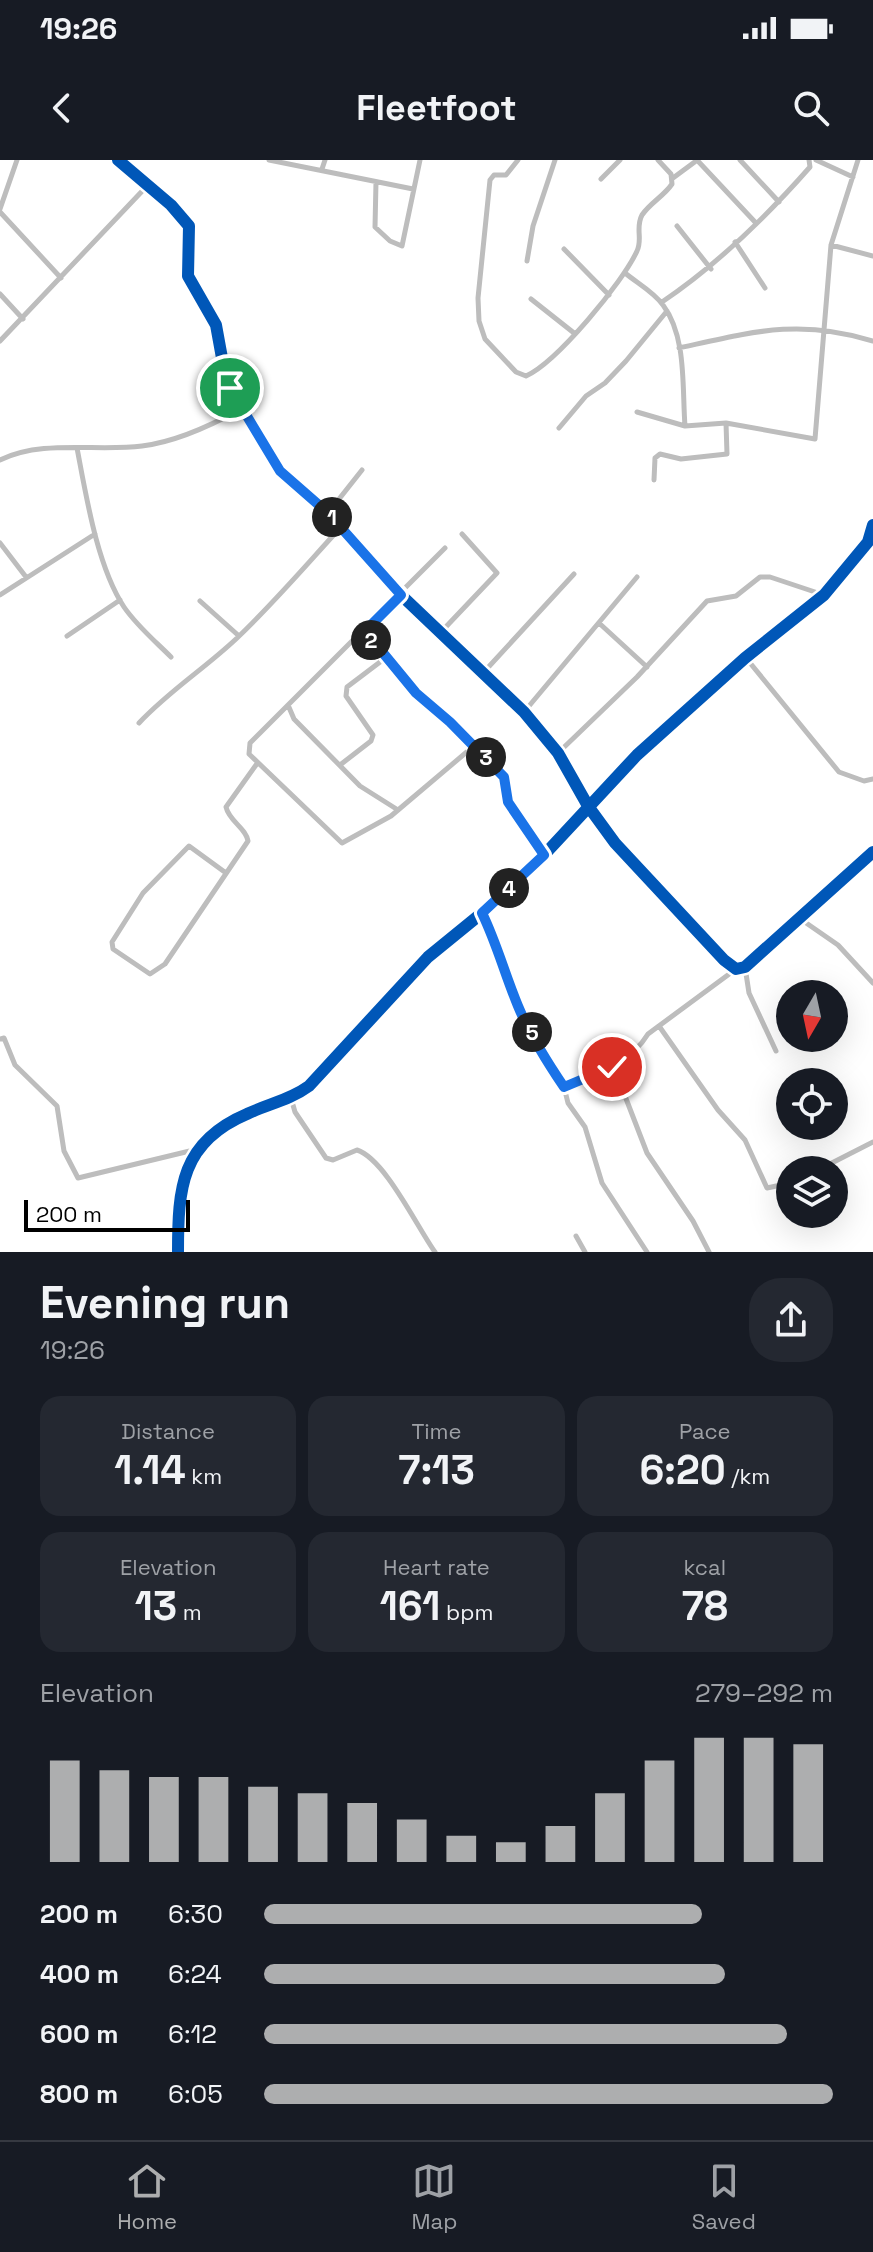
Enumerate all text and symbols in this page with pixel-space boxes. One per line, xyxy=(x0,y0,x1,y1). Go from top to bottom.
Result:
text: 19:26 xyxy=(40,9,117,48)
text: Fleetfoot xyxy=(356,85,517,131)
icon: back xyxy=(40,86,84,130)
icon: search xyxy=(789,86,833,130)
pin xyxy=(196,354,264,422)
icon: arrive xyxy=(208,366,252,410)
pin: 1 xyxy=(312,497,352,537)
text: 1 xyxy=(327,503,337,531)
pin: 2 xyxy=(351,620,391,660)
text: 2 xyxy=(364,626,378,654)
pin: 3 xyxy=(466,737,506,777)
text: 3 xyxy=(479,743,493,771)
pin: 4 xyxy=(489,868,529,908)
text: 4 xyxy=(502,874,516,902)
north arrow xyxy=(776,980,848,1052)
map controls xyxy=(776,980,848,1228)
pin: 5 xyxy=(512,1012,552,1052)
text: 5 xyxy=(525,1018,539,1046)
pin xyxy=(578,1033,646,1101)
icon: check xyxy=(590,1045,634,1089)
button: locate xyxy=(776,1068,848,1140)
button: layers xyxy=(776,1156,848,1228)
scale bar xyxy=(24,1196,190,1232)
text: 200 m xyxy=(36,1200,102,1228)
text: Evening run xyxy=(40,1275,290,1331)
button: share xyxy=(749,1278,833,1362)
text: 19:26 xyxy=(40,1333,105,1367)
text: Distance xyxy=(121,1417,215,1445)
text: Time xyxy=(411,1417,462,1445)
text: Pace xyxy=(679,1417,731,1445)
text: 1.14 xyxy=(114,1445,186,1496)
text: 7:13 xyxy=(398,1445,475,1496)
text: 6:20 xyxy=(639,1445,726,1496)
text: km xyxy=(186,1462,222,1490)
text: /km xyxy=(726,1462,770,1490)
text: Elevation xyxy=(120,1553,216,1581)
text: Heart rate xyxy=(383,1553,490,1581)
text: kcal xyxy=(684,1553,726,1581)
text: 13 xyxy=(135,1581,177,1632)
text: 161 xyxy=(380,1581,440,1632)
text: 78 xyxy=(682,1581,728,1632)
text: m xyxy=(177,1598,202,1626)
text: bpm xyxy=(440,1598,493,1626)
text: Elevation xyxy=(40,1676,154,1710)
text: 279–292 m xyxy=(695,1676,833,1710)
text: 200 m xyxy=(40,1897,118,1931)
text: 6:30 xyxy=(168,1897,223,1931)
text: 400 m xyxy=(40,1957,119,1991)
text: 6:24 xyxy=(168,1957,222,1991)
text: 600 m xyxy=(40,2017,119,2051)
text: 6:12 xyxy=(168,2017,217,2051)
text: 800 m xyxy=(40,2077,118,2111)
text: 6:05 xyxy=(168,2077,223,2111)
tab: Home xyxy=(117,2159,177,2235)
tab: Map xyxy=(411,2159,457,2235)
tab: Saved xyxy=(692,2159,756,2235)

